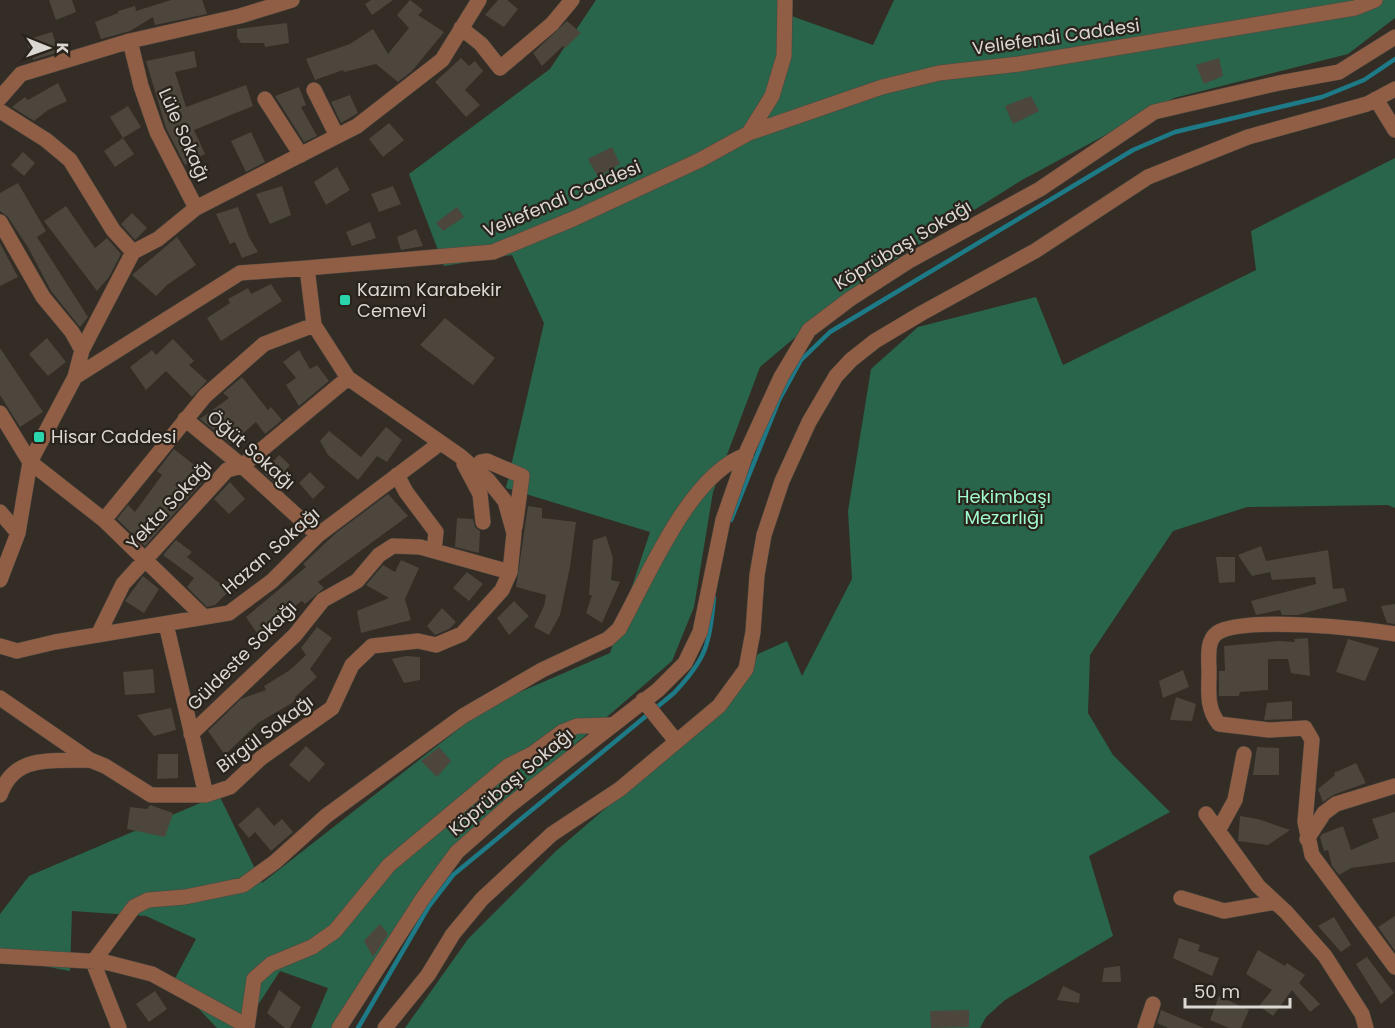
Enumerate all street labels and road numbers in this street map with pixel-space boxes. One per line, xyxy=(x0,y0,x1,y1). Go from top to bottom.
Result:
street label: Veliefendi Caddesi xyxy=(971,12,1141,61)
street label: Lüle Sokağı xyxy=(153,84,216,185)
street label: Veliefendi Caddesi xyxy=(479,154,644,243)
street label: Köprübaşı Sokağı xyxy=(830,194,976,295)
street label: Öğüt Sokağı xyxy=(202,404,301,495)
street label: Yekta Sokağı xyxy=(120,454,217,555)
street label: Hazan Sokağı xyxy=(217,501,325,600)
street label: Güldeste Sokağı xyxy=(181,595,302,716)
street label: Birgül Sokağı xyxy=(211,689,318,778)
street label: Köprübaşı Sokağı xyxy=(443,722,578,841)

